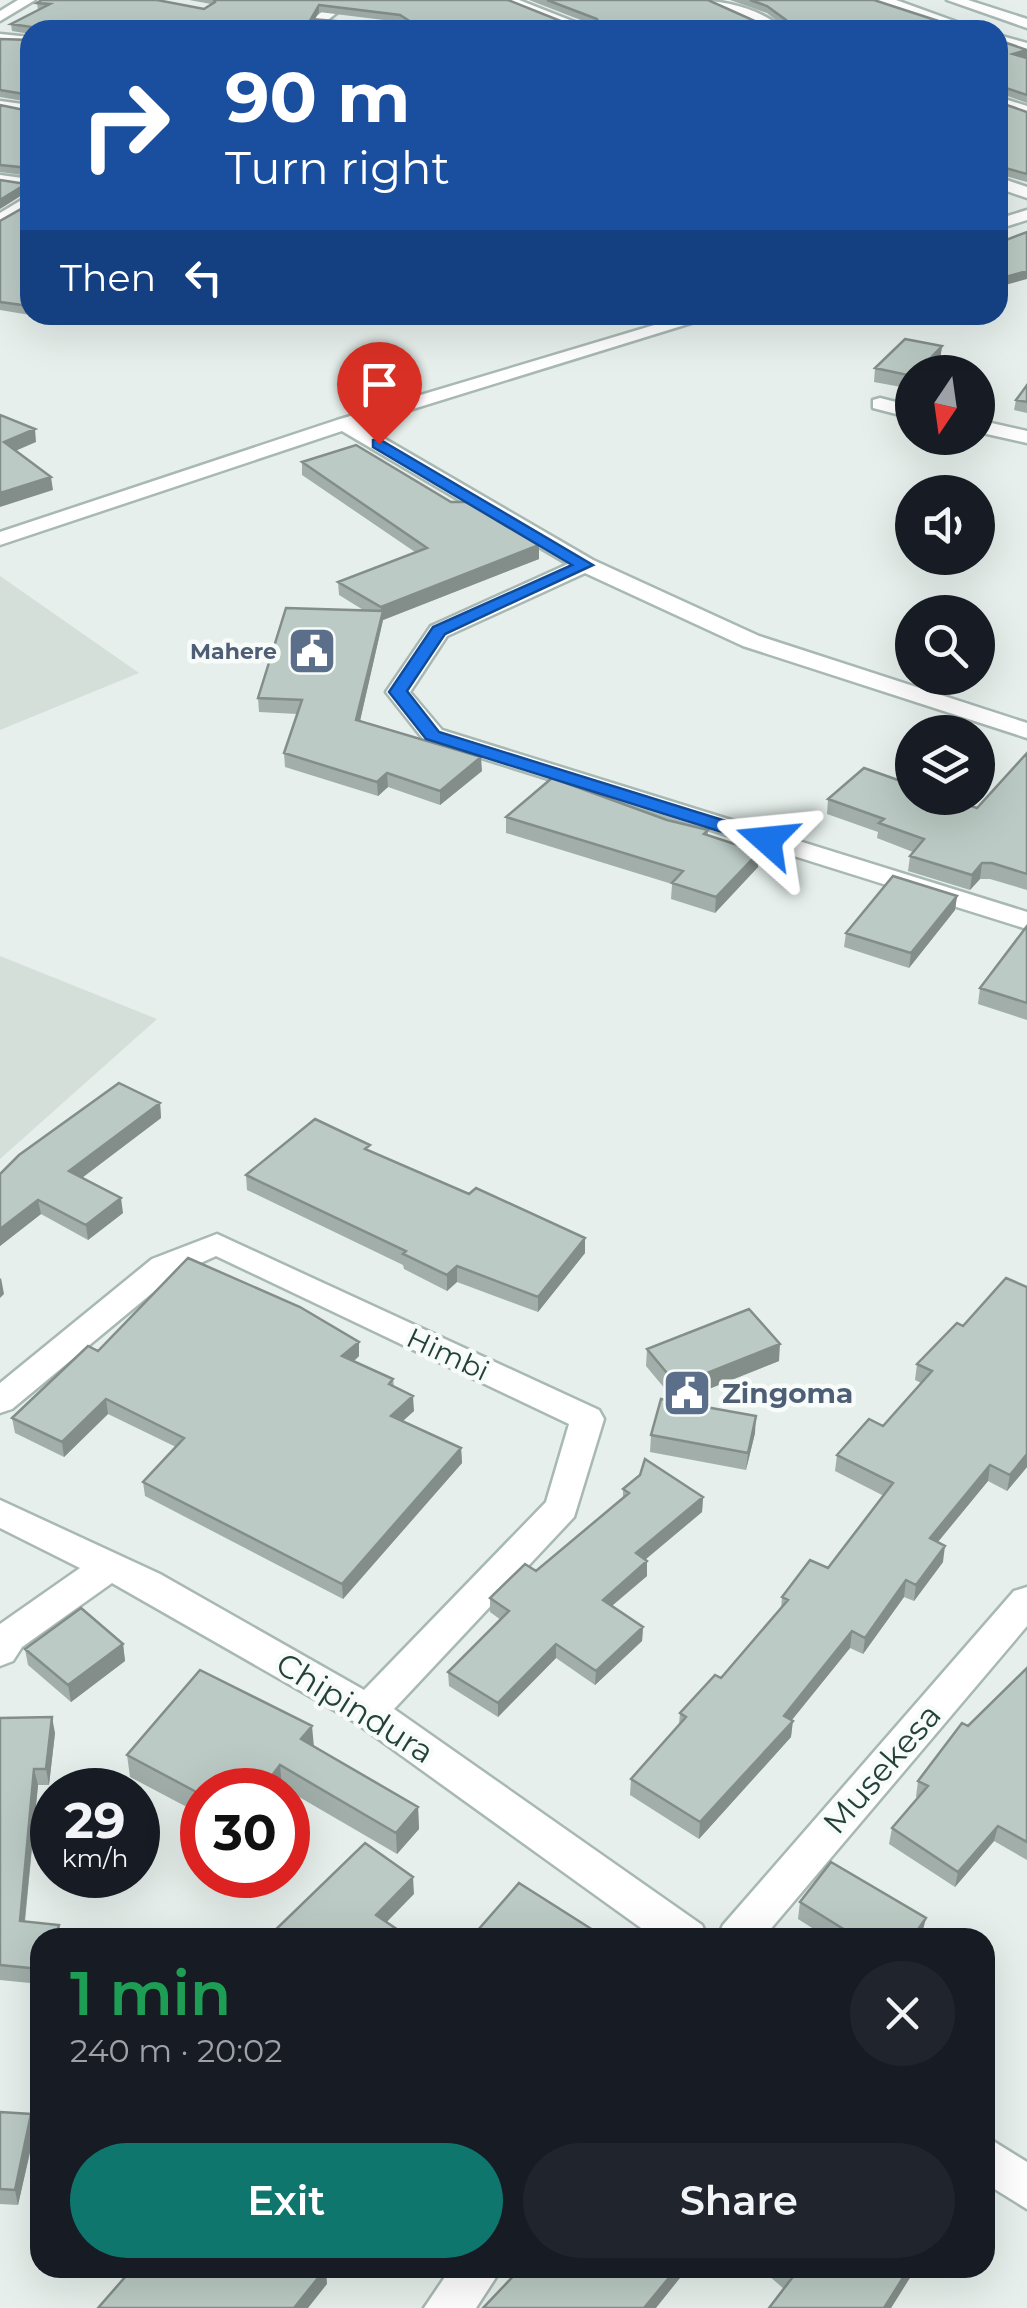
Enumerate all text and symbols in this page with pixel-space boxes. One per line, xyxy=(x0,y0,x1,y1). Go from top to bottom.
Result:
text: 90 m xyxy=(225,54,410,140)
icon: right xyxy=(60,60,190,190)
text: Turn right xyxy=(225,140,450,195)
icon: left xyxy=(176,250,231,305)
text: Then xyxy=(60,254,156,301)
pin xyxy=(337,342,422,445)
north arrow xyxy=(895,355,995,455)
map controls xyxy=(895,355,995,815)
icon: arrive xyxy=(352,357,407,412)
button: sound xyxy=(895,475,995,575)
button: search xyxy=(895,595,995,695)
public building icon: Mahere xyxy=(286,625,338,677)
place label: Mahere xyxy=(190,638,277,665)
button: layers xyxy=(895,715,995,815)
position arrow xyxy=(715,788,819,892)
street label: Himbi xyxy=(402,1320,494,1388)
public building icon: Zingoma xyxy=(661,1367,713,1419)
place label: Zingoma xyxy=(722,1376,853,1410)
street label: Chipindura xyxy=(269,1644,441,1771)
street label: Musekesa xyxy=(815,1696,949,1842)
speed limit sign: 30 xyxy=(180,1768,310,1898)
text: 29 xyxy=(64,1790,126,1851)
text: km/h xyxy=(62,1843,128,1873)
text: 1 min xyxy=(70,1957,231,2030)
button: close xyxy=(850,1961,955,2066)
text: 240 m · 20:02 xyxy=(70,2031,282,2070)
button: Exit xyxy=(70,2143,503,2258)
button: Share xyxy=(523,2143,955,2258)

